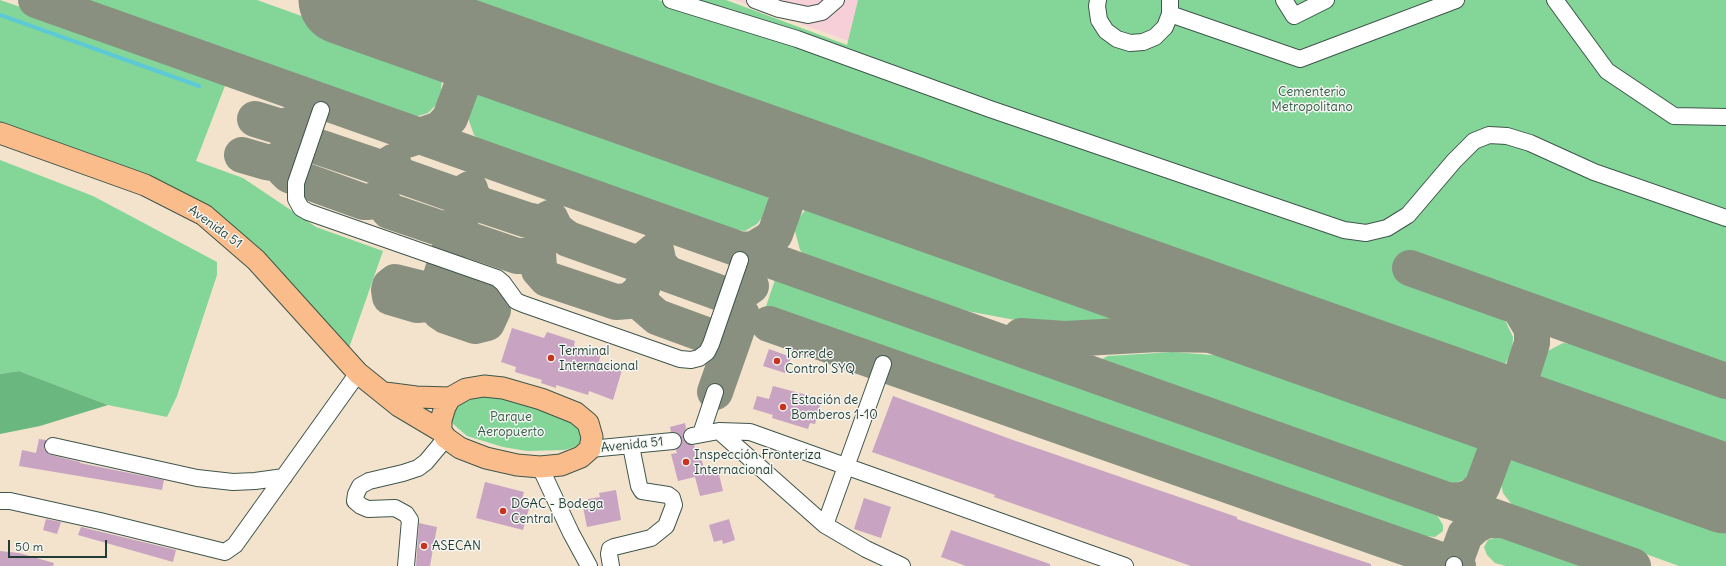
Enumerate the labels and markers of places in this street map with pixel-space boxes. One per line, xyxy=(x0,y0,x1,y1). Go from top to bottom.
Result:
place label: Terminal Internacional xyxy=(559,343,638,374)
place label: Torre de Control SYQ xyxy=(785,346,855,377)
marker: Terminal Internacional xyxy=(546,353,556,363)
marker: Torre de Control SYQ xyxy=(772,356,782,366)
place label: Estación de Bomberos 1-10 xyxy=(791,392,878,423)
marker: Estación de Bomberos 1-10 xyxy=(778,402,788,412)
place label: Inspección Fronteriza Internacional xyxy=(694,447,821,478)
marker: Inspección Fronteriza Internacional xyxy=(681,457,691,467)
place label: DGAC - Bodega Central xyxy=(511,496,603,527)
marker: DGAC - Bodega Central xyxy=(498,506,508,516)
place label: ASECAN xyxy=(432,538,481,554)
marker: ASECAN xyxy=(419,541,429,551)

